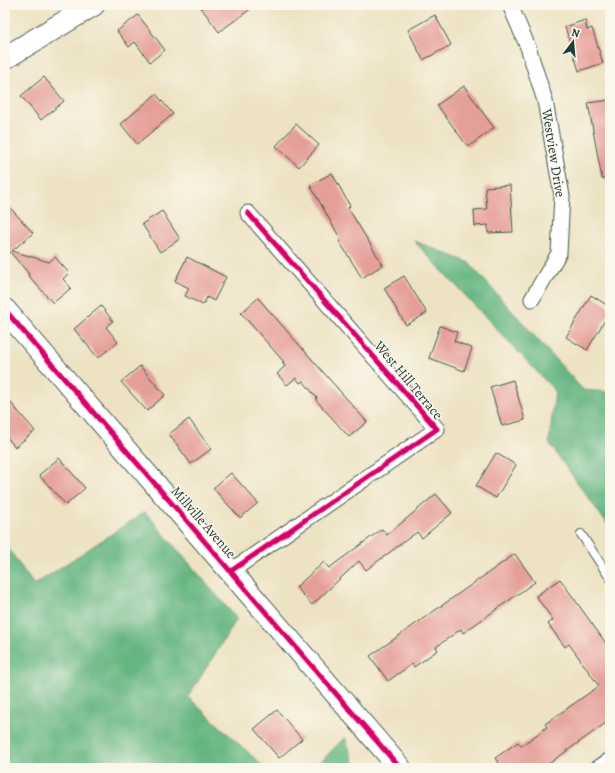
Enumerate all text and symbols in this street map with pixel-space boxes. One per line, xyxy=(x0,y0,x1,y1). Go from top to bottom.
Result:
north arrow xyxy=(553,22,593,62)
text: N xyxy=(570,25,582,41)
street label: Westview Drive xyxy=(537,107,570,199)
street label: West Hill Terrace xyxy=(369,336,447,424)
street label: Millville Avenue xyxy=(167,482,240,563)

